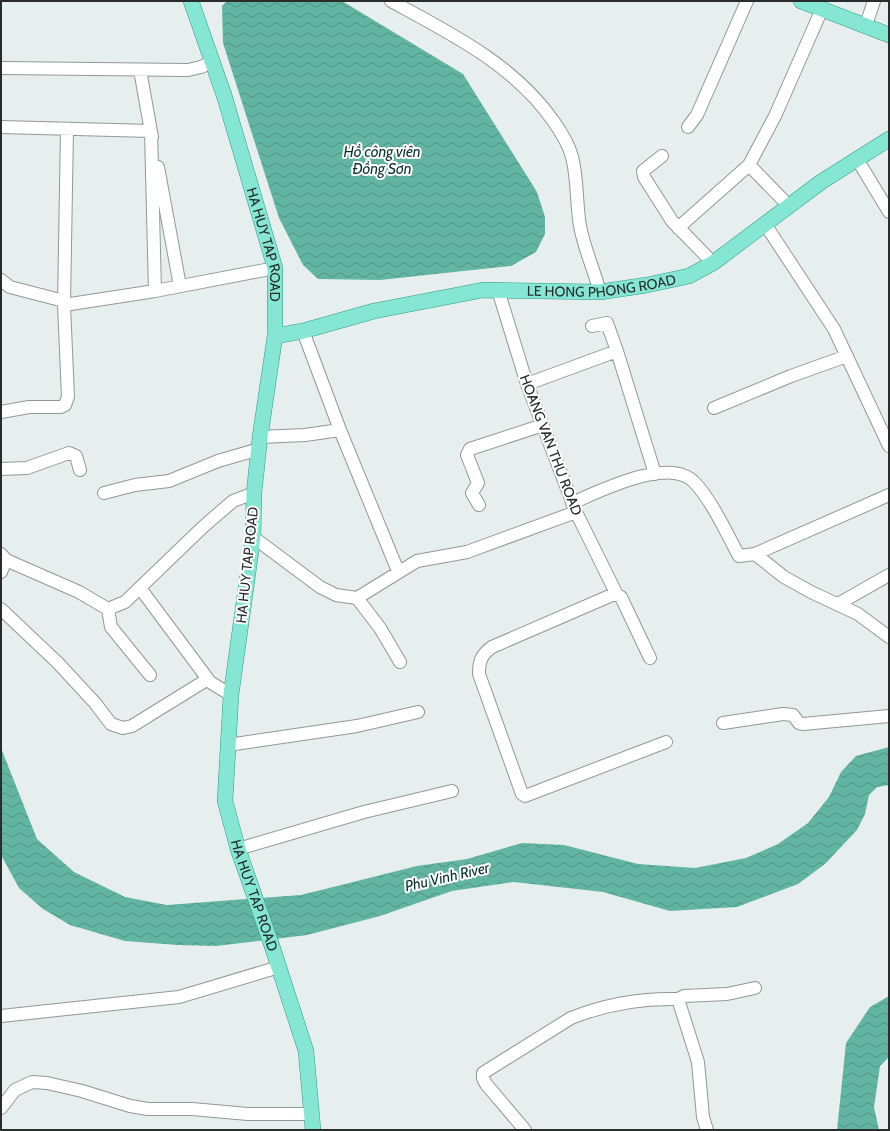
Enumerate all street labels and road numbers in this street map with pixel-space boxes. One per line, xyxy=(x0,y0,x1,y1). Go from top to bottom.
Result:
street label: HA HUY TAP ROAD xyxy=(243,185,285,302)
street label: LE HONG PHONG ROAD xyxy=(527,270,678,302)
street label: HOANG VAN THU ROAD xyxy=(516,372,586,518)
street label: HA HUY TAP ROAD xyxy=(232,506,262,624)
street label: HA HUY TAP ROAD xyxy=(227,838,282,954)

